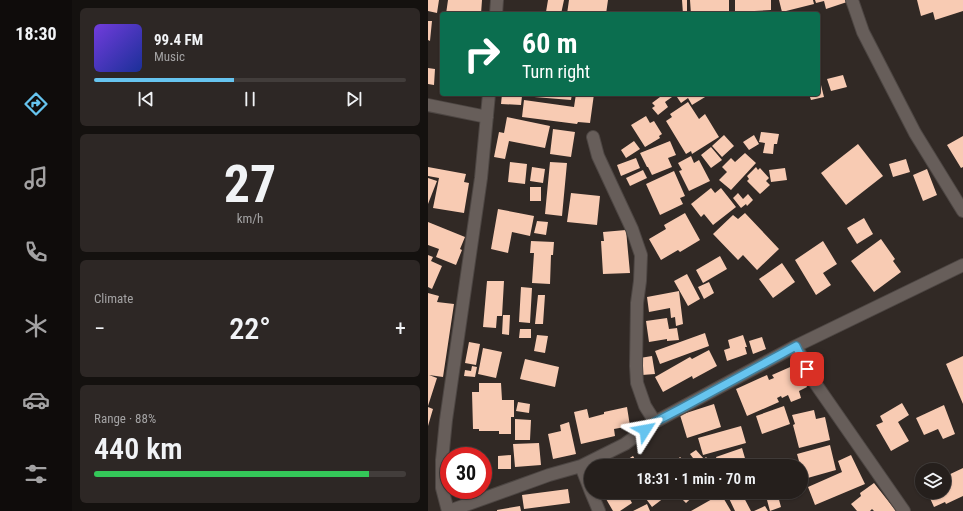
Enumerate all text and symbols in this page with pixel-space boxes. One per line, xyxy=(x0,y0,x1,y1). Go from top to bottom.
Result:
text: 18:30 xyxy=(15,23,57,44)
text: 60 m xyxy=(522,27,578,60)
icon: right xyxy=(456,28,508,80)
text: 99.4 FM xyxy=(154,31,203,49)
text: Music xyxy=(154,49,185,64)
text: Turn right xyxy=(522,61,590,82)
icon: previous xyxy=(135,88,157,110)
icon: pause xyxy=(239,88,261,110)
icon: next xyxy=(343,88,365,110)
icon: directions xyxy=(22,90,50,118)
text: 27 xyxy=(224,154,276,215)
icon: music xyxy=(22,164,50,192)
text: km/h xyxy=(237,211,263,226)
icon: phone xyxy=(22,238,50,266)
text: Climate xyxy=(94,291,133,306)
text: 22° xyxy=(229,311,271,346)
icon: climate xyxy=(22,312,50,340)
text: − xyxy=(94,316,105,341)
text: + xyxy=(395,316,406,341)
pin xyxy=(790,352,824,386)
icon: arrive xyxy=(796,358,818,380)
icon: car xyxy=(22,386,50,414)
position arrow xyxy=(624,409,666,451)
text: Range · 88% xyxy=(94,411,156,426)
text: 440 km xyxy=(94,431,183,466)
speed limit sign: 30 xyxy=(440,447,492,499)
icon: filters xyxy=(22,460,50,488)
map controls xyxy=(915,463,951,499)
button: layers xyxy=(915,463,951,499)
text: 18:31 · 1 min · 70 m xyxy=(636,470,756,488)

